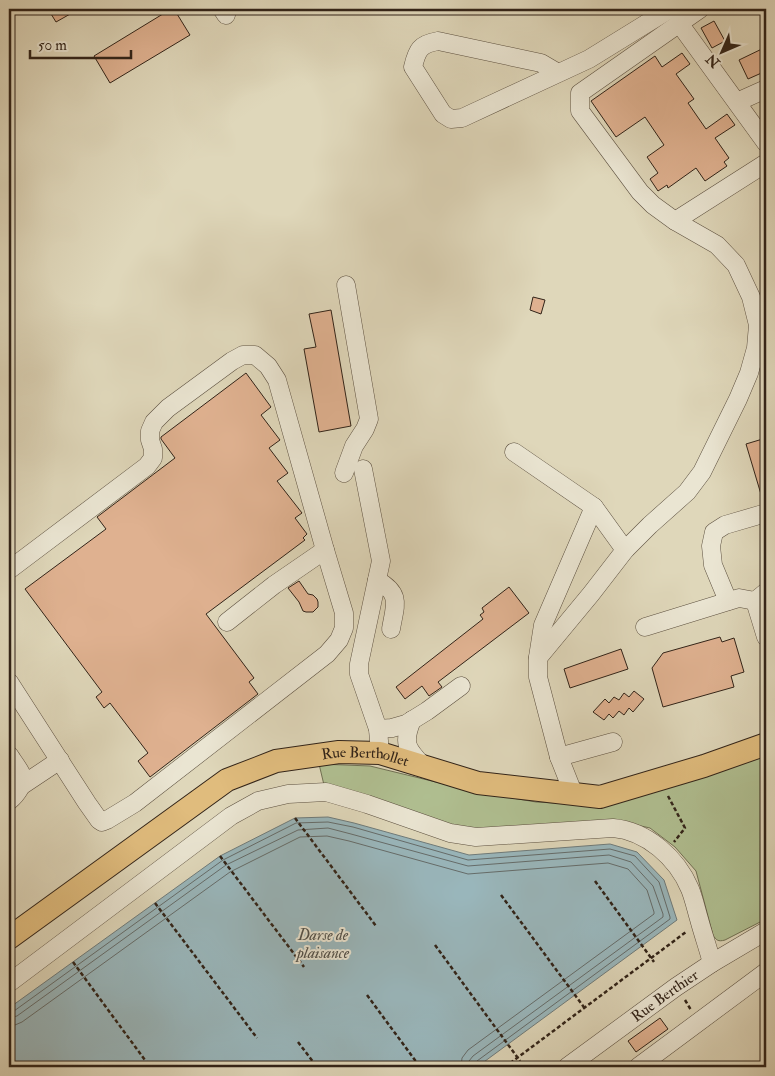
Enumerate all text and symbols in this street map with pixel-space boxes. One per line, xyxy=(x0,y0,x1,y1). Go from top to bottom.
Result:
scale bar xyxy=(30,28,131,60)
north arrow xyxy=(698,28,748,78)
text: 50 m xyxy=(38,36,67,55)
text: N xyxy=(702,50,724,72)
street label: Rue Berthollet xyxy=(320,743,411,771)
water label: Darse de plaisance xyxy=(294,925,350,963)
street label: Rue Berthier xyxy=(628,966,703,1027)

